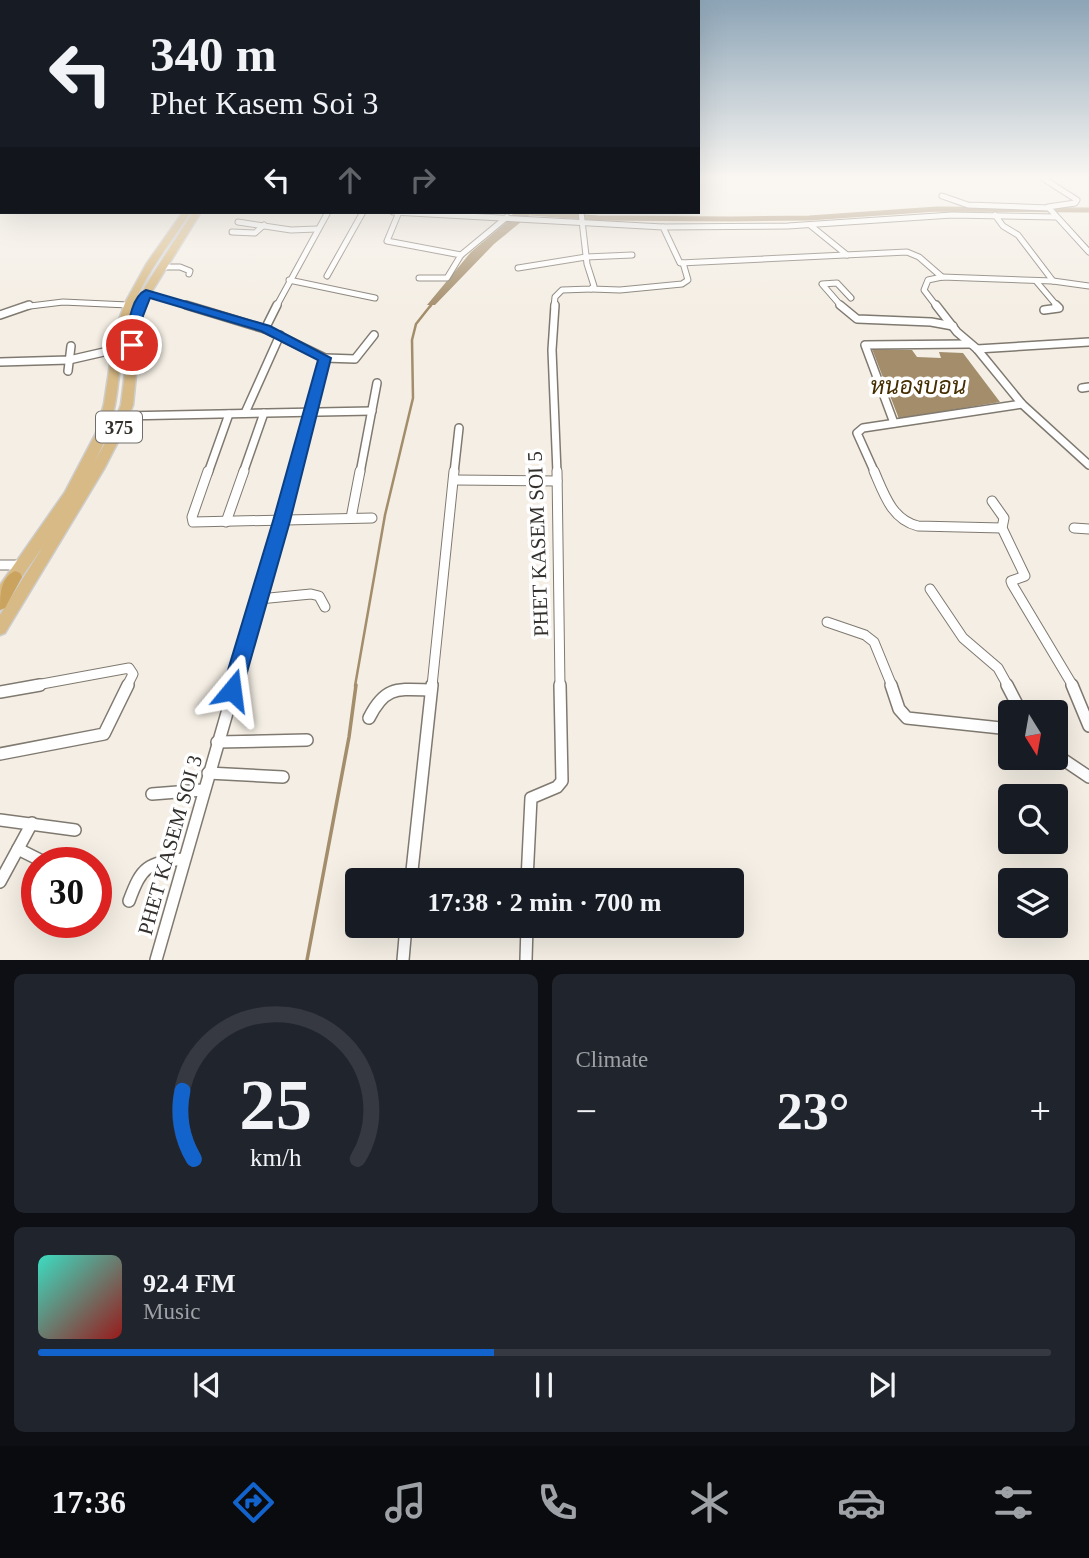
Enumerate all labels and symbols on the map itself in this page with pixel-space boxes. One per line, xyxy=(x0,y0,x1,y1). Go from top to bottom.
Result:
pin xyxy=(102,315,162,375)
water label: หนองบอน xyxy=(870,374,966,399)
road number: 375 xyxy=(96,412,142,442)
street label: PHET KASEM SOI 5 xyxy=(523,451,553,637)
position arrow xyxy=(195,653,269,727)
north arrow xyxy=(998,700,1068,770)
street label: PHET KASEM SOI 3 xyxy=(133,752,207,938)
speed limit sign: 30 xyxy=(21,847,112,938)

